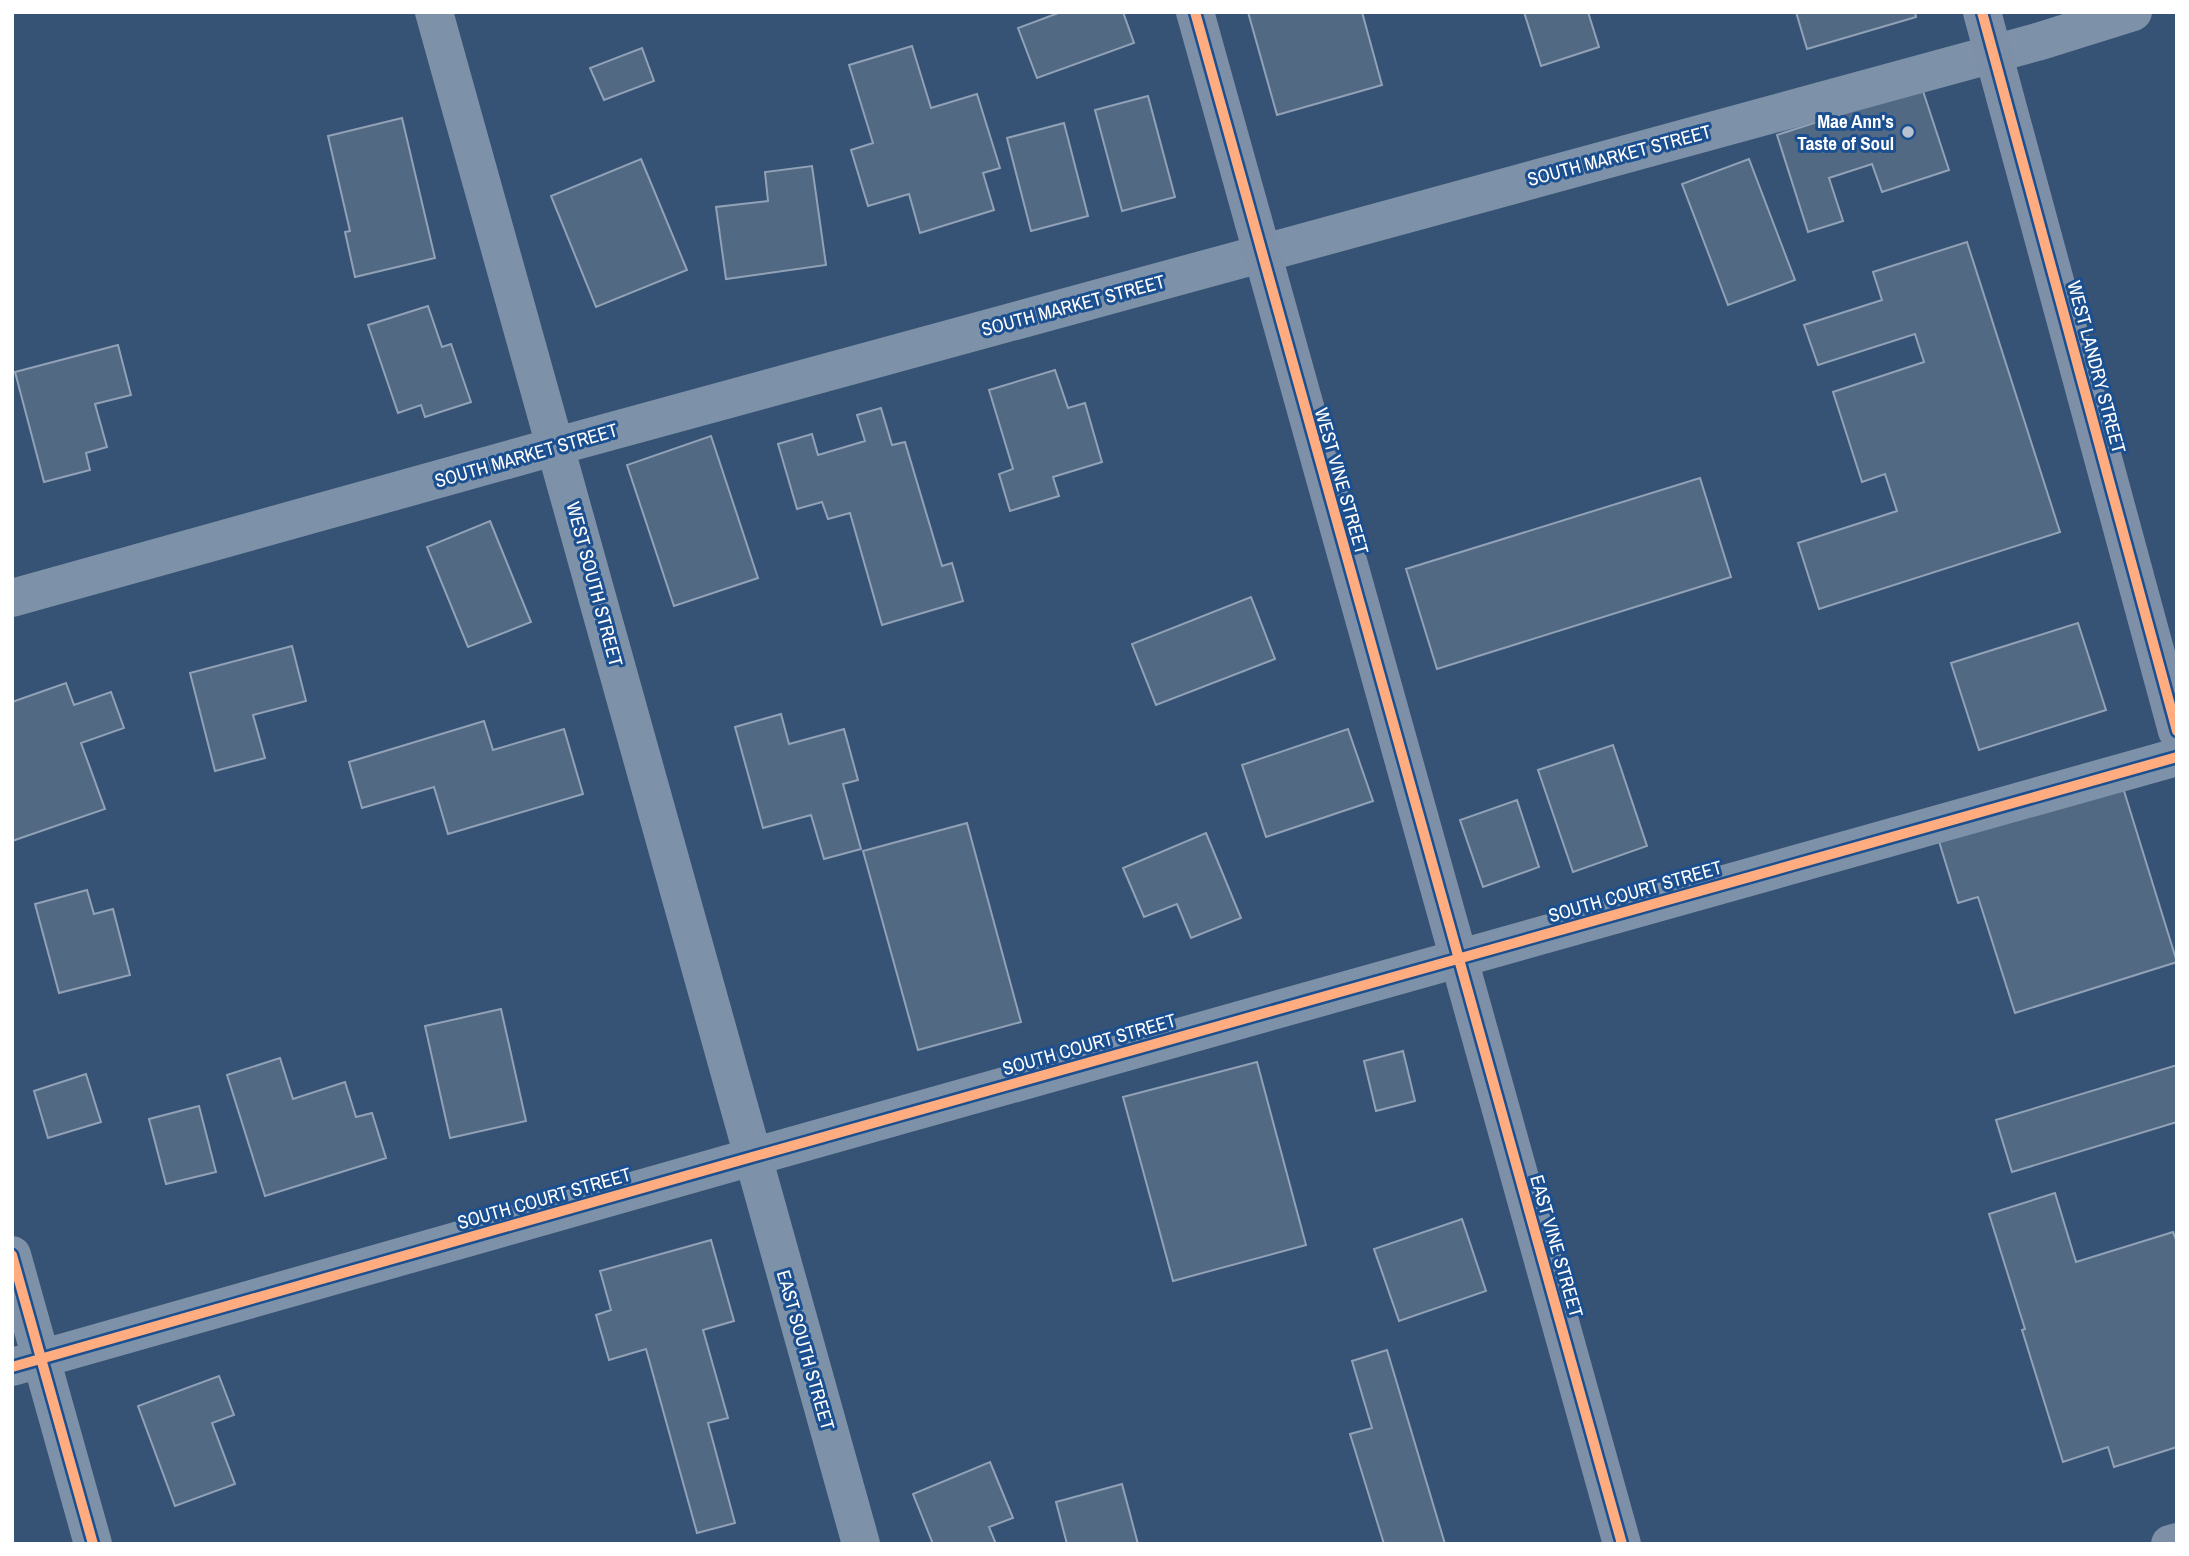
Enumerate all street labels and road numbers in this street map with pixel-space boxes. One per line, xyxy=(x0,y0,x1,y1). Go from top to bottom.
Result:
street label: SOUTH MARKET STREET xyxy=(1524,118,1714,192)
street label: SOUTH MARKET STREET xyxy=(978,268,1168,342)
street label: WEST LANDRY STREET xyxy=(2061,278,2133,457)
street label: WEST VINE STREET xyxy=(1309,405,1375,558)
street label: SOUTH MARKET STREET xyxy=(431,416,621,494)
street label: WEST SOUTH STREET xyxy=(561,499,630,670)
street label: SOUTH COURT STREET xyxy=(1545,854,1725,928)
street label: SOUTH COURT STREET xyxy=(999,1007,1179,1081)
street label: SOUTH COURT STREET xyxy=(454,1161,634,1235)
street label: EAST VINE STREET xyxy=(1524,1172,1590,1321)
street label: EAST SOUTH STREET xyxy=(771,1267,841,1433)

